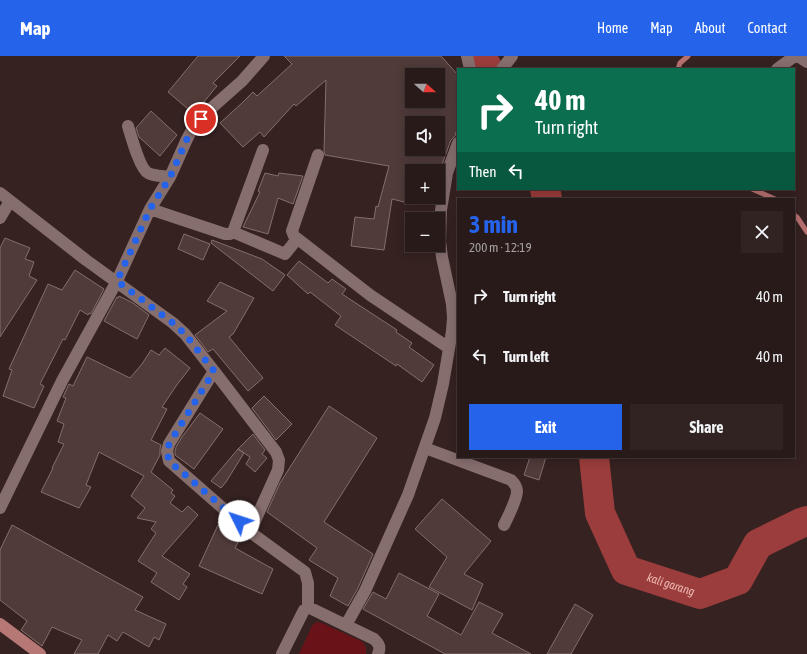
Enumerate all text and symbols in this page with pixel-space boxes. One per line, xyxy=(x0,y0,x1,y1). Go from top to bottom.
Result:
text: Map xyxy=(20,17,51,39)
text: Home xyxy=(597,20,628,36)
text: Map xyxy=(650,20,673,36)
text: About xyxy=(695,20,726,36)
text: Contact xyxy=(748,20,787,36)
north arrow xyxy=(405,68,445,108)
map controls xyxy=(405,68,445,252)
icon: right xyxy=(469,84,521,136)
text: 40 m xyxy=(535,84,585,116)
pin xyxy=(184,102,218,136)
icon: arrive xyxy=(190,108,212,130)
button: sound xyxy=(405,116,445,156)
text: Turn right xyxy=(535,117,598,138)
icon: left xyxy=(505,160,527,182)
text: Then xyxy=(469,163,497,180)
button: + xyxy=(405,164,445,204)
text: 3 min xyxy=(469,211,518,238)
button: close xyxy=(741,211,783,253)
button: − xyxy=(405,212,445,252)
text: 200 m · 12:19 xyxy=(469,240,532,255)
icon: right xyxy=(469,285,491,307)
text: Turn right xyxy=(503,288,556,305)
text: 40 m xyxy=(756,288,783,305)
icon: left xyxy=(469,345,491,367)
text: Turn left xyxy=(503,348,549,365)
text: 40 m xyxy=(756,348,783,365)
button: Exit xyxy=(469,404,622,450)
button: Share xyxy=(630,404,783,450)
position arrow xyxy=(218,500,260,542)
water label: kali garang xyxy=(645,570,697,599)

